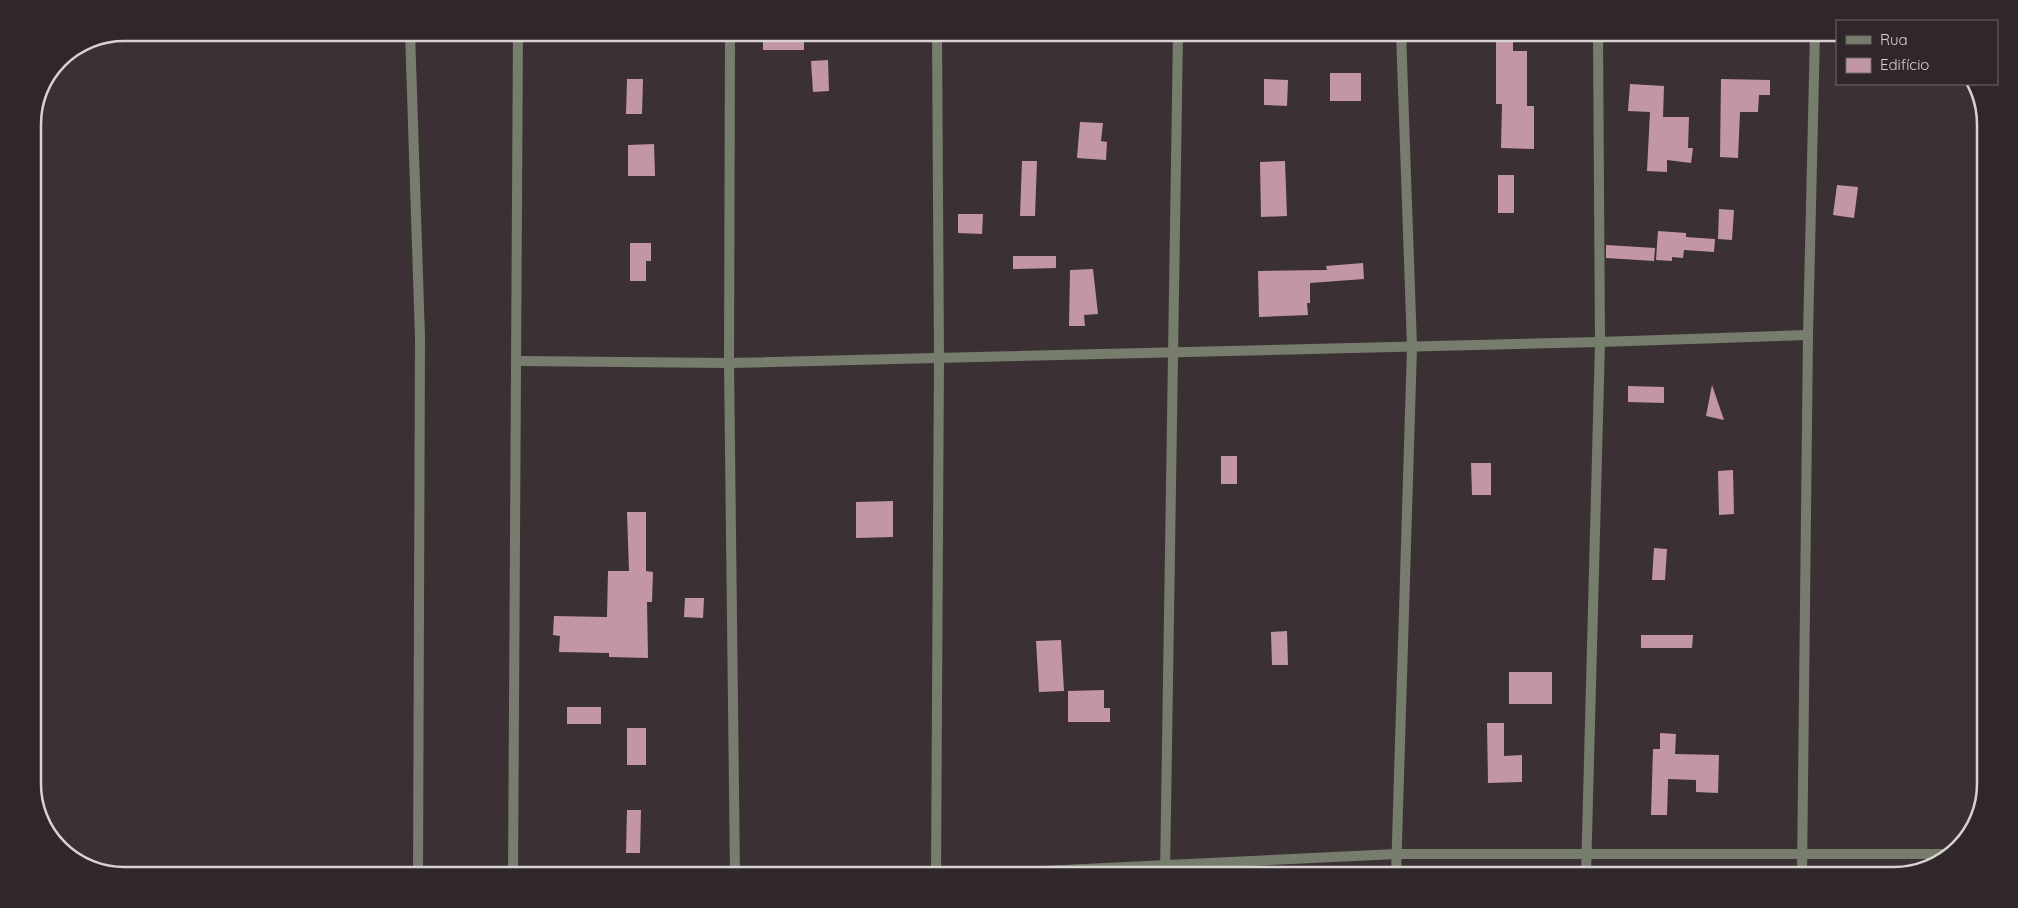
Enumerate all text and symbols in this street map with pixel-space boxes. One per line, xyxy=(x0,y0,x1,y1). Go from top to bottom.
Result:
legend xyxy=(1836,20,1998,85)
text: Rua xyxy=(1880,30,1908,49)
text: Edifício xyxy=(1880,55,1929,74)

